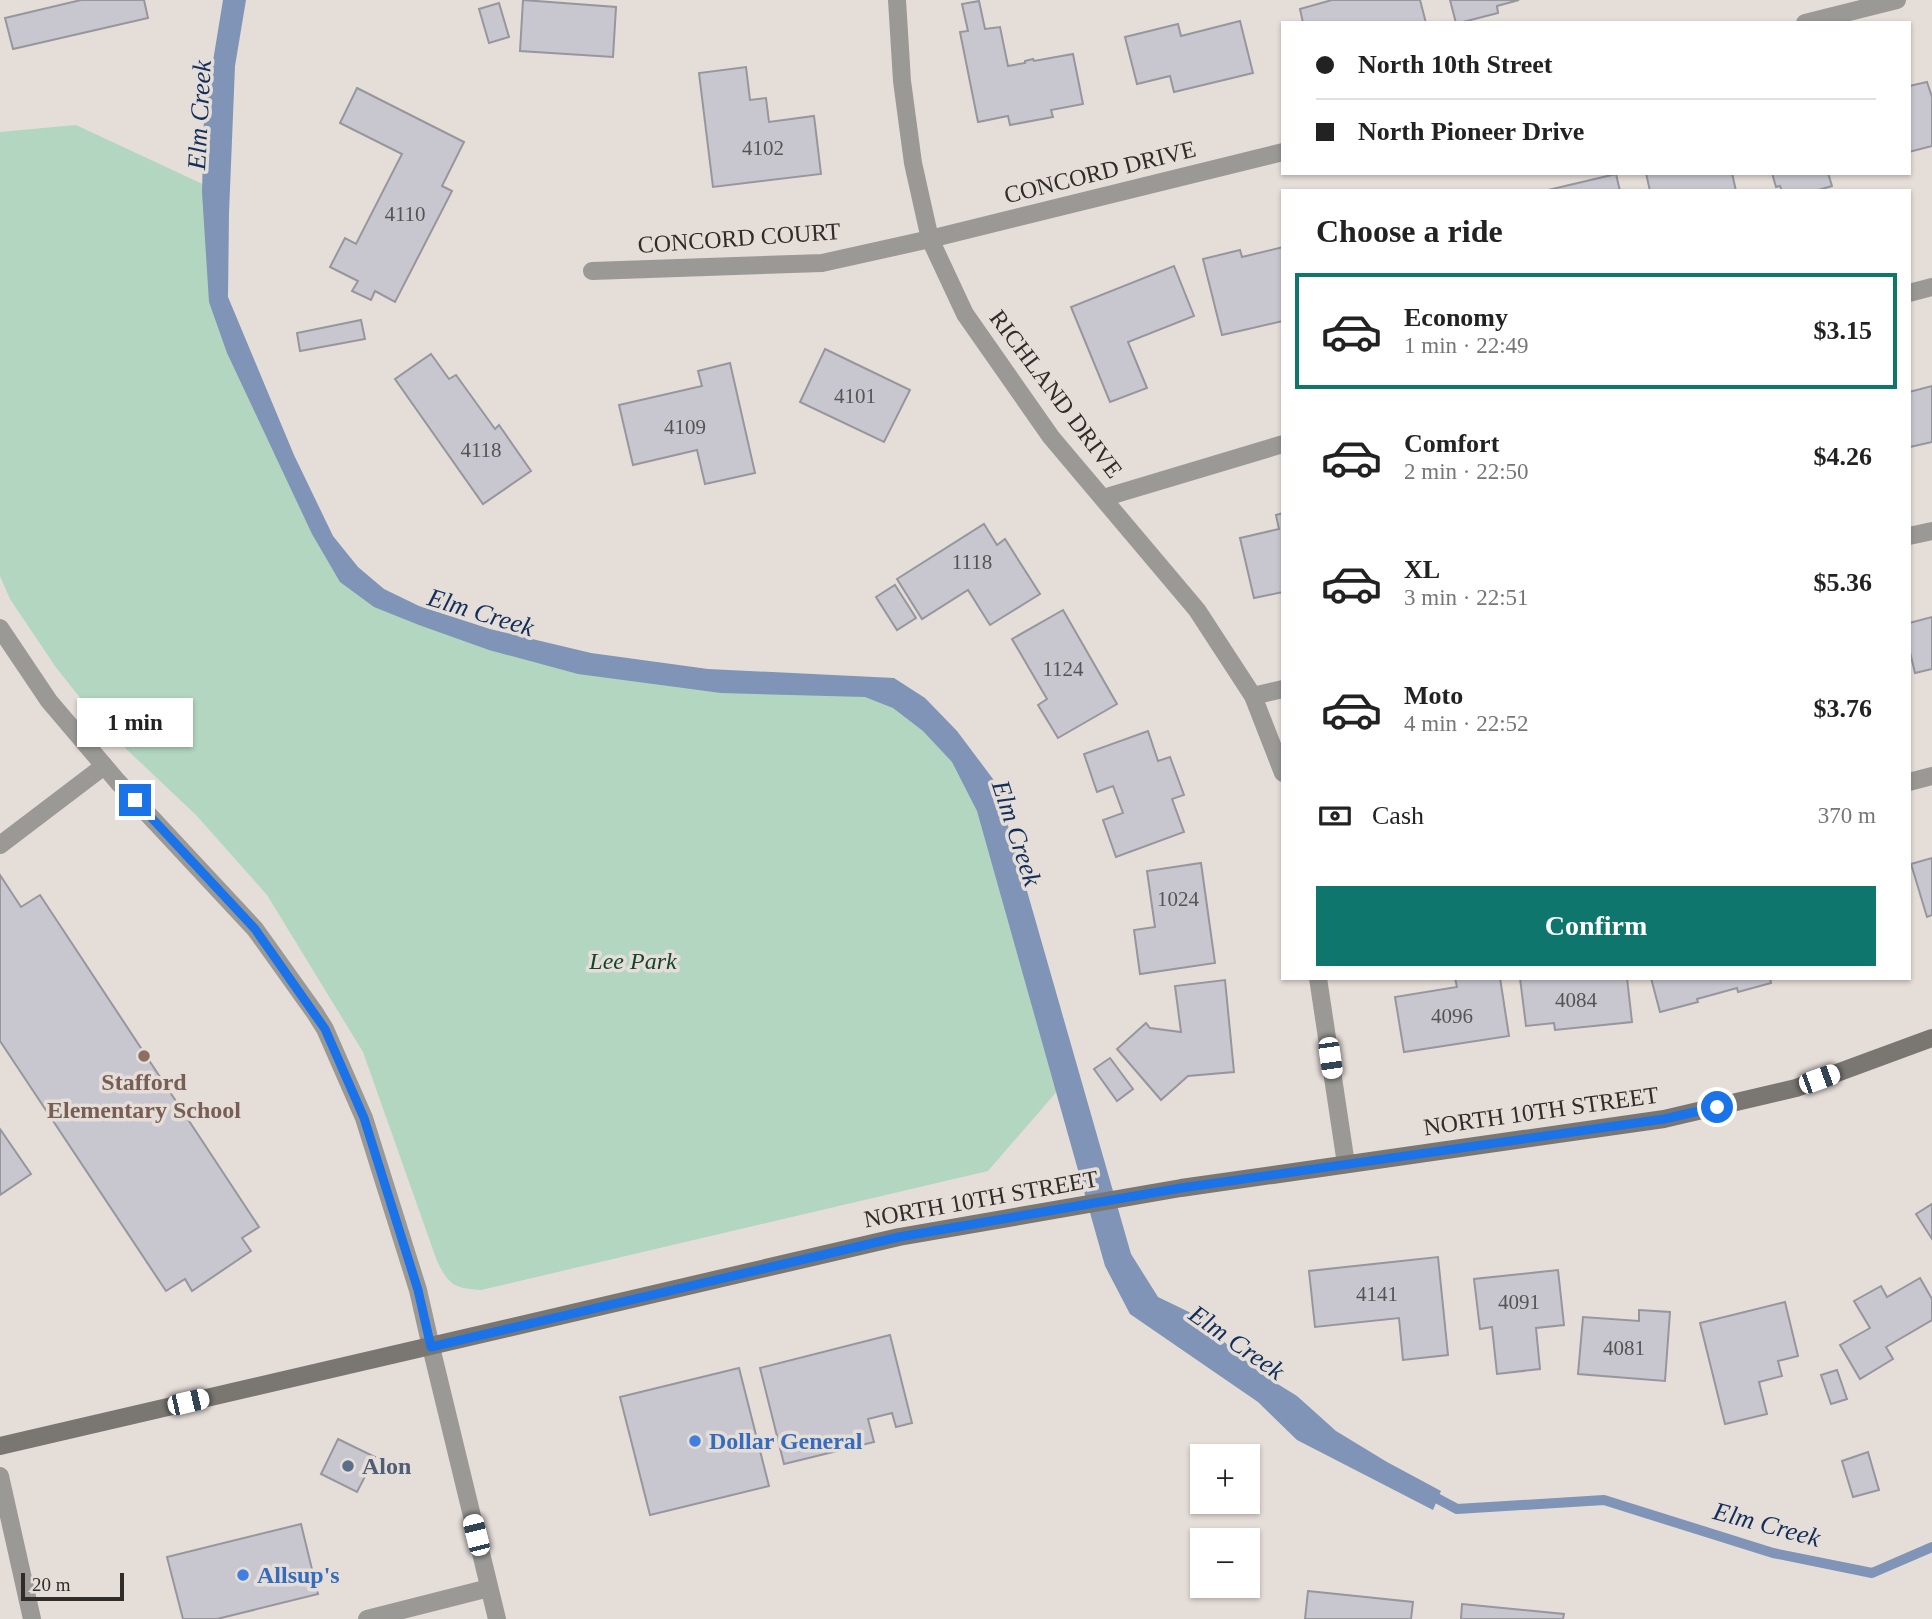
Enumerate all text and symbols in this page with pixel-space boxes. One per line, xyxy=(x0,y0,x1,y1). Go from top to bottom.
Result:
text: North 10th Street xyxy=(1358,50,1552,79)
water label: Elm Creek xyxy=(182,59,217,171)
text: North Pioneer Drive xyxy=(1358,117,1584,146)
house number: 4102 xyxy=(742,136,784,160)
street label: CONCORD DRIVE xyxy=(1001,136,1199,208)
house number: 4110 xyxy=(384,202,426,226)
text: Choose a ride xyxy=(1316,213,1503,249)
street label: CONCORD COURT xyxy=(637,218,842,258)
icon: car xyxy=(1320,300,1383,363)
text: Economy xyxy=(1404,303,1508,332)
street label: RICHLAND DRIVE xyxy=(984,305,1128,483)
text: $3.15 xyxy=(1814,316,1872,345)
text: 1 min · 22:49 xyxy=(1404,333,1529,358)
house number: 4101 xyxy=(834,384,876,408)
house number: 4109 xyxy=(664,415,706,439)
icon: car xyxy=(1320,426,1383,489)
text: Comfort xyxy=(1404,429,1499,458)
house number: 4118 xyxy=(460,438,502,462)
text: $4.26 xyxy=(1814,442,1872,471)
text: 2 min · 22:50 xyxy=(1404,459,1529,484)
house number: 1118 xyxy=(952,550,992,574)
icon: car xyxy=(1320,552,1383,615)
text: XL xyxy=(1404,555,1440,584)
text: $5.36 xyxy=(1814,568,1872,597)
water label: Elm Creek xyxy=(423,582,538,642)
text: 3 min · 22:51 xyxy=(1404,585,1529,610)
house number: 1124 xyxy=(1042,657,1084,681)
icon: car xyxy=(1320,678,1383,741)
text: Moto xyxy=(1404,681,1463,710)
text: $3.76 xyxy=(1814,694,1872,723)
callout: 1 min xyxy=(77,698,193,748)
text: 1 min xyxy=(107,710,163,735)
text: 4 min · 22:52 xyxy=(1404,711,1529,736)
water label: Elm Creek xyxy=(986,776,1047,890)
route end xyxy=(119,784,151,816)
icon: cash xyxy=(1316,797,1354,835)
text: Cash xyxy=(1372,801,1424,830)
text: 370 m xyxy=(1818,803,1876,828)
button: Confirm xyxy=(1316,886,1876,966)
house number: 1024 xyxy=(1157,887,1200,911)
park label: Lee Park xyxy=(588,948,677,974)
house number: 4084 xyxy=(1555,988,1598,1012)
house number: 4096 xyxy=(1431,1004,1473,1028)
car xyxy=(1317,1036,1344,1080)
marker: Stafford Elementary School xyxy=(136,1048,152,1064)
car xyxy=(1796,1062,1843,1096)
place label: Stafford Elementary School xyxy=(47,1069,241,1123)
street label: NORTH 10TH STREET xyxy=(1422,1082,1661,1140)
route start xyxy=(1701,1091,1733,1123)
street label: NORTH 10TH STREET xyxy=(862,1166,1100,1232)
house number: 4141 xyxy=(1356,1282,1398,1306)
house number: 4091 xyxy=(1498,1290,1540,1314)
water label: Elm Creek xyxy=(1183,1299,1290,1386)
house number: 4081 xyxy=(1603,1336,1645,1360)
car xyxy=(166,1387,211,1417)
place label: Dollar General xyxy=(709,1428,863,1454)
marker: Dollar General xyxy=(687,1433,703,1449)
map controls xyxy=(1190,1444,1260,1598)
button: + xyxy=(1190,1444,1260,1514)
place label: Alon xyxy=(362,1453,411,1479)
marker: Alon xyxy=(340,1458,356,1474)
water label: Elm Creek xyxy=(1709,1496,1824,1553)
car xyxy=(461,1512,492,1558)
button: − xyxy=(1190,1528,1260,1598)
place label: Allsup's xyxy=(257,1562,340,1588)
marker: Allsup's xyxy=(235,1567,251,1583)
scale bar xyxy=(21,1570,124,1602)
text: 20 m xyxy=(32,1574,71,1595)

